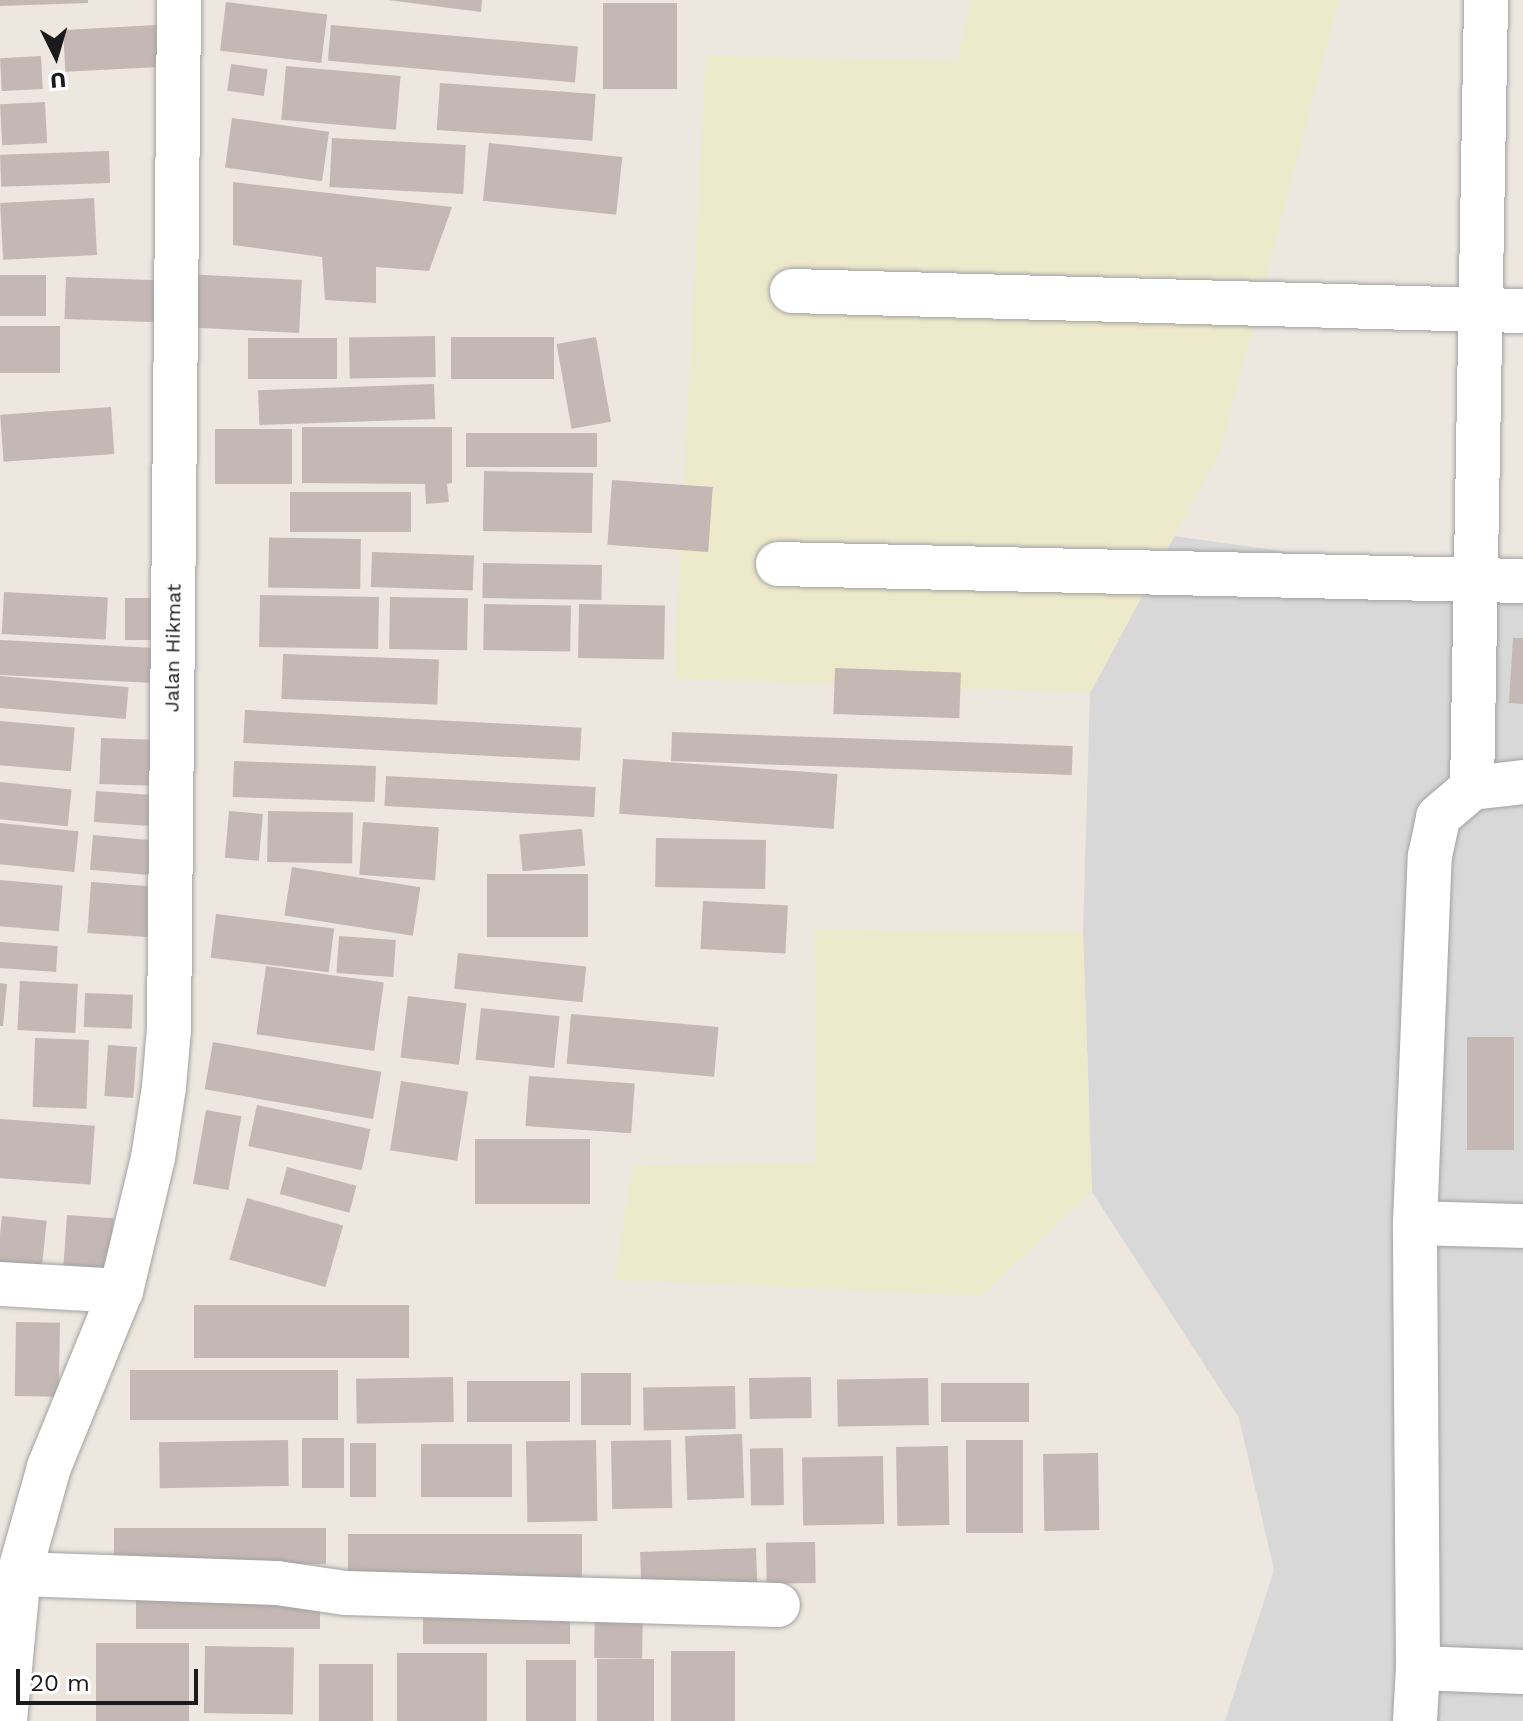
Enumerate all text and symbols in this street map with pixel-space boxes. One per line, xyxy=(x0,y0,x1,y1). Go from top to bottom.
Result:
north arrow xyxy=(16,16,96,96)
text: U xyxy=(49,67,67,94)
street label: Jalan Hikmat xyxy=(160,583,186,713)
scale bar xyxy=(20,1653,202,1703)
text: 20 m xyxy=(30,1669,90,1697)

